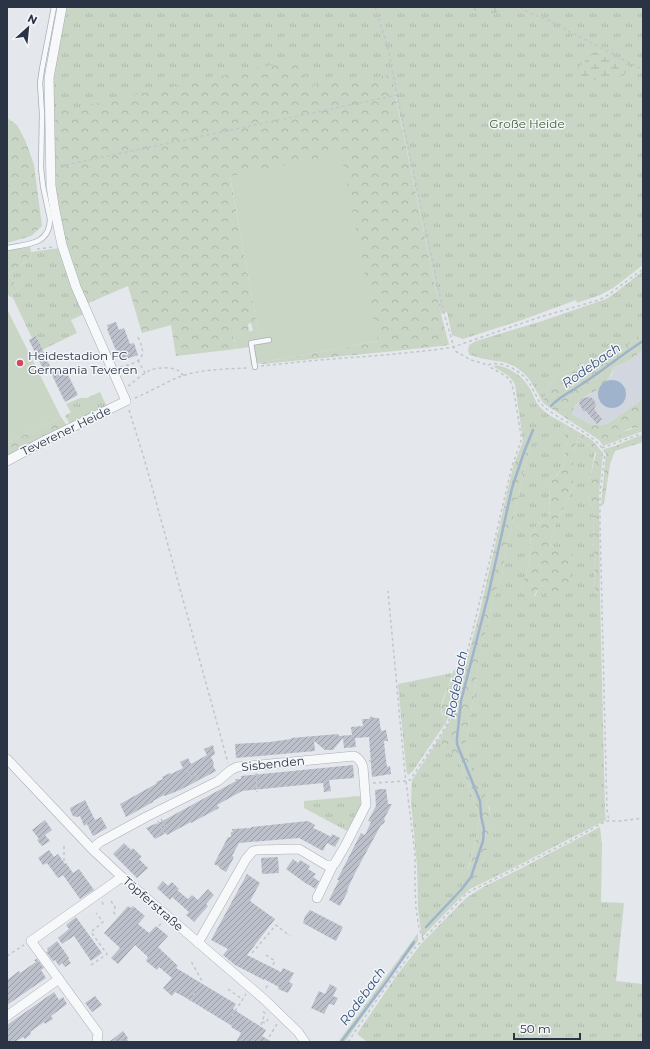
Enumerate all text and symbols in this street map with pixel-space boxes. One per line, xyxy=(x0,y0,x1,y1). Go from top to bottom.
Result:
north arrow xyxy=(8,8,48,48)
text: N xyxy=(25,11,40,27)
park label: Große Heide xyxy=(489,116,565,131)
water label: Rodebach xyxy=(559,339,623,391)
place label: Heidestadion FC Germania Teveren xyxy=(28,348,138,377)
marker: Heidestadion FC Germania Teveren xyxy=(15,358,25,368)
street label: Teverener Heide xyxy=(19,402,113,459)
water label: Rodebach xyxy=(442,649,470,719)
street label: Sisbenden xyxy=(241,753,305,774)
street label: Töpferstraße xyxy=(120,873,187,934)
water label: Rodebach xyxy=(336,964,388,1028)
scale bar xyxy=(514,1015,580,1041)
text: 50 m xyxy=(520,1021,551,1036)

